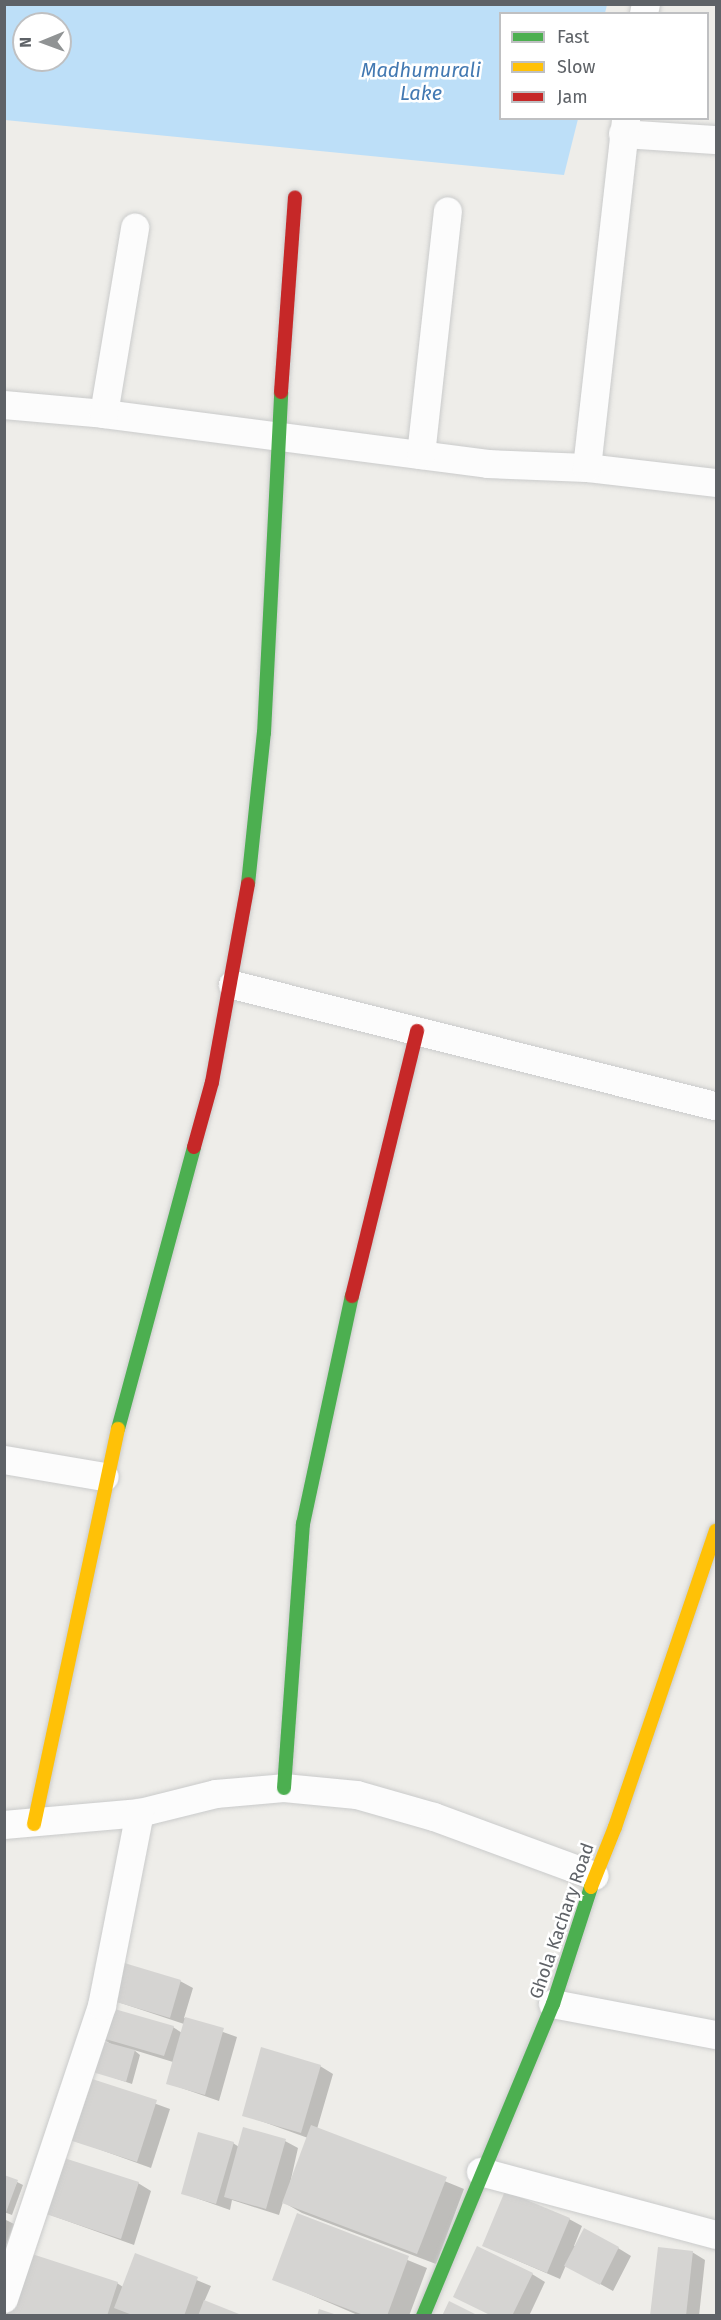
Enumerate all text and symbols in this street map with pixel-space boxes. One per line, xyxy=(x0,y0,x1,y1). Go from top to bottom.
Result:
north arrow xyxy=(12,12,72,72)
legend xyxy=(499,12,709,120)
text: Fast xyxy=(557,26,589,48)
text: N xyxy=(16,37,35,48)
text: Slow xyxy=(557,56,595,78)
water label: Madhumurali Lake xyxy=(361,59,481,106)
text: Jam xyxy=(557,86,588,108)
street label: Ghola Kachary Road xyxy=(525,1840,599,2002)

